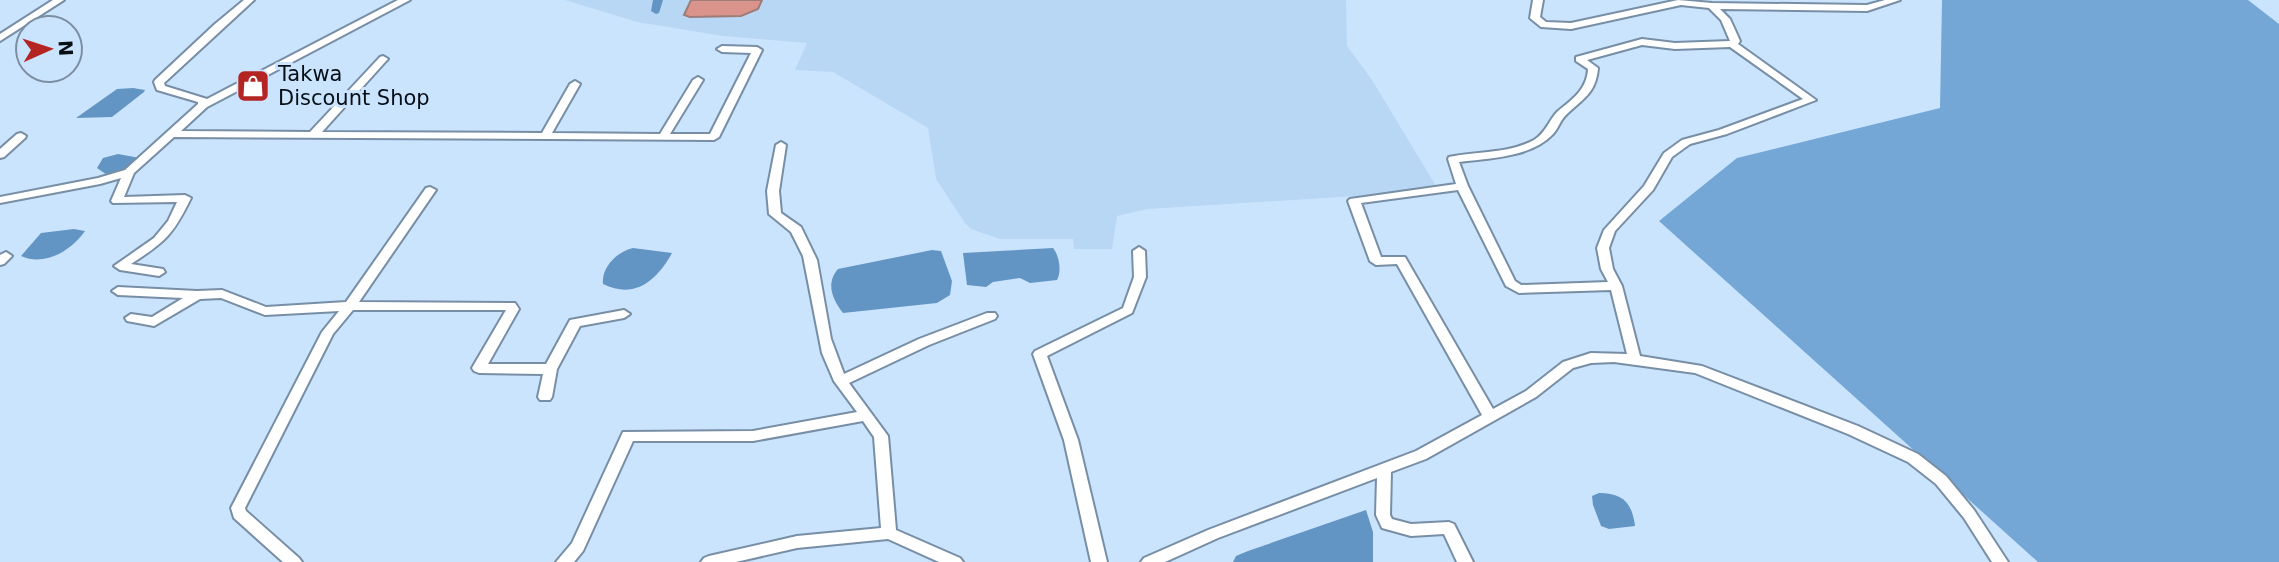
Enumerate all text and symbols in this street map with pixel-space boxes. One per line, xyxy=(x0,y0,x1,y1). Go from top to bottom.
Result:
north arrow xyxy=(14,14,84,84)
text: N xyxy=(55,40,77,57)
place label: Takwa Discount Shop xyxy=(277,62,430,110)
shop icon: Takwa Discount Shop xyxy=(234,67,272,105)

